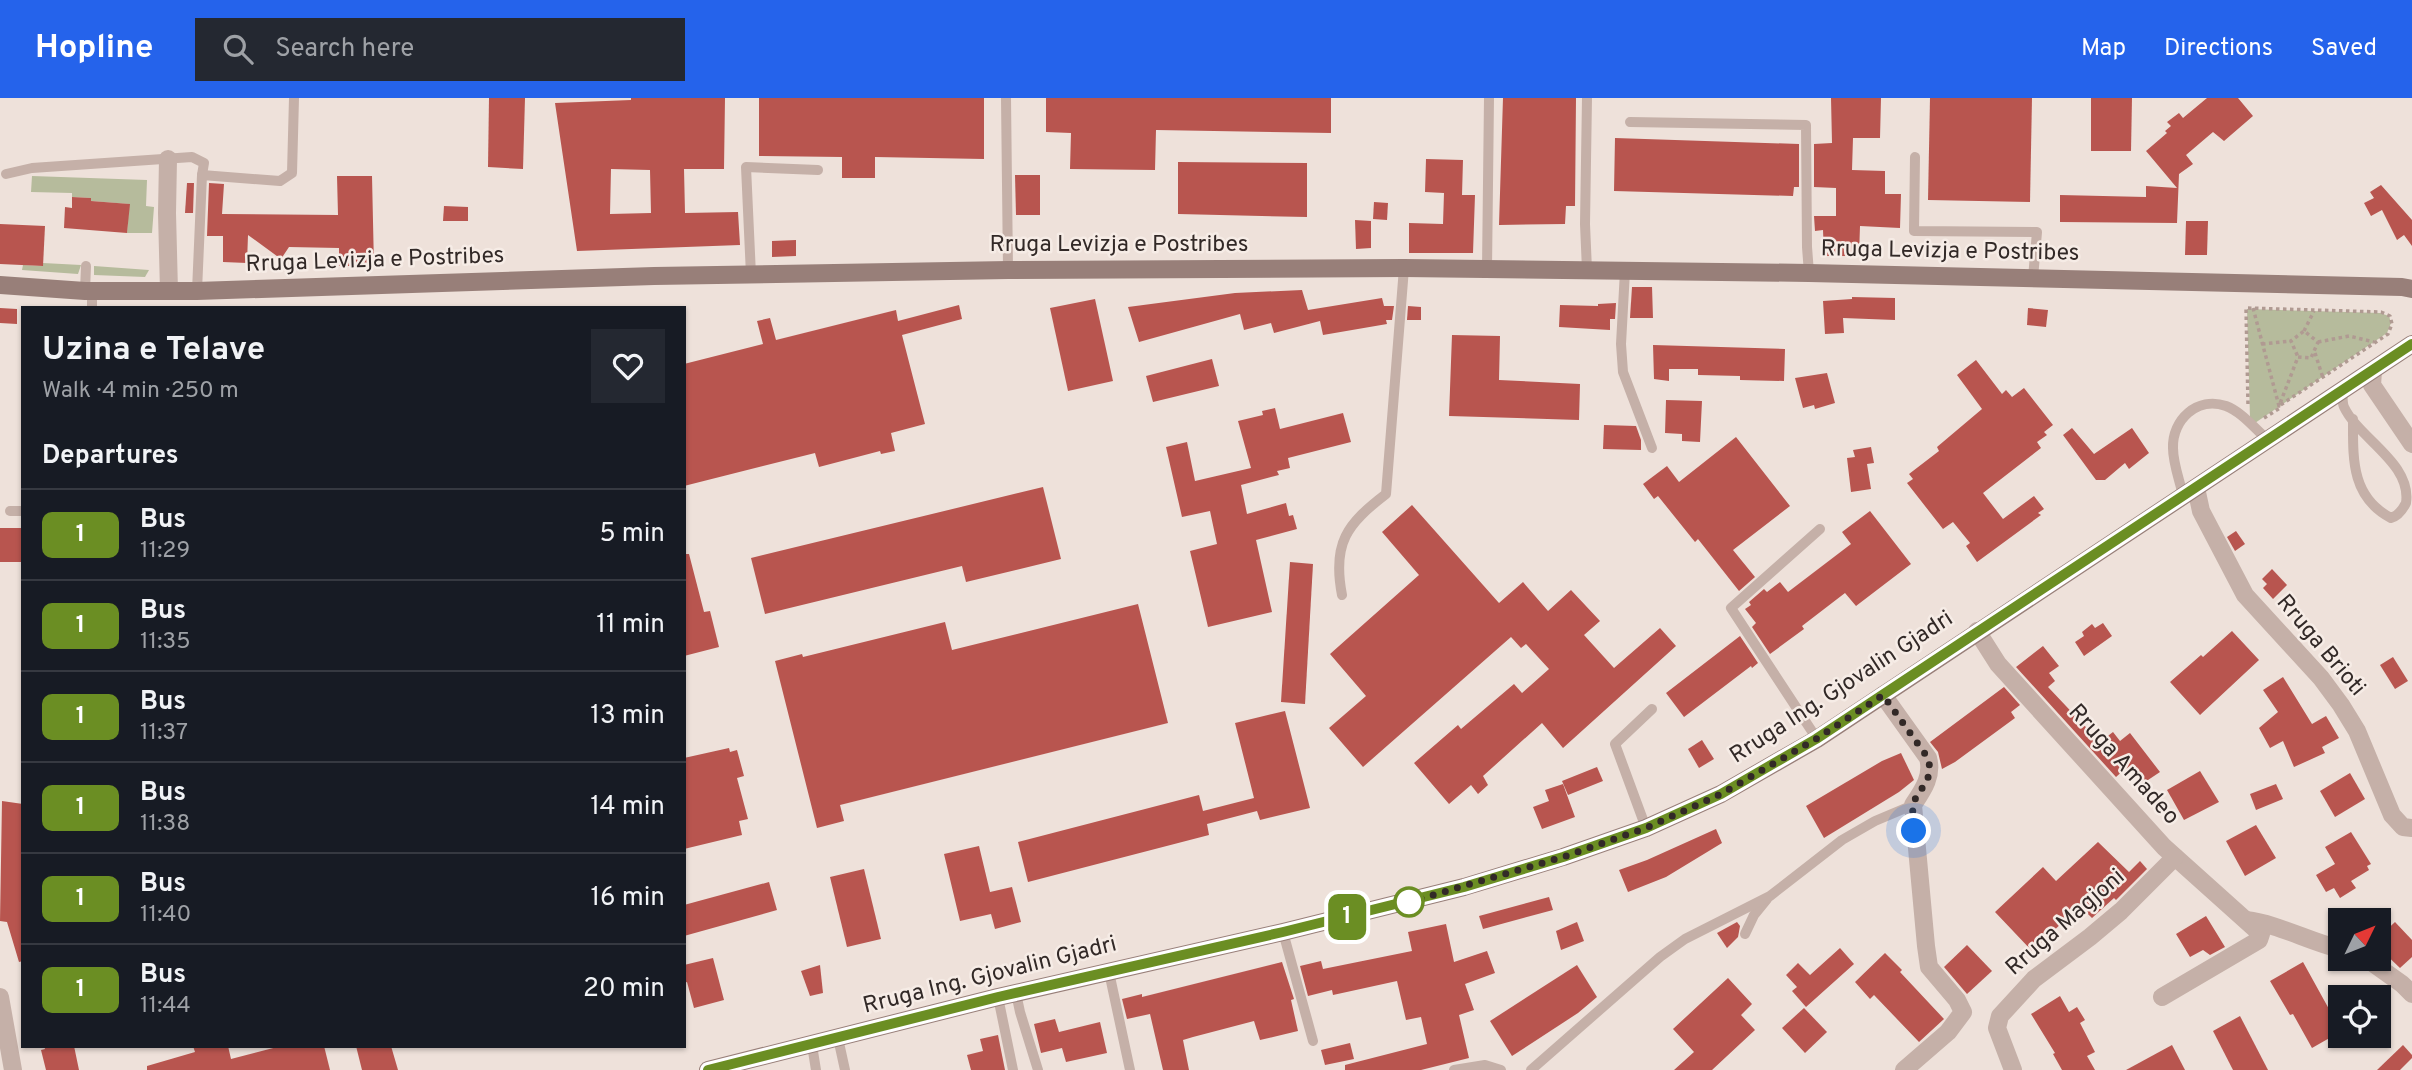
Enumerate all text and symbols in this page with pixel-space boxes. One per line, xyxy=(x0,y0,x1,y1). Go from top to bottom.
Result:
search box xyxy=(195,18,685,81)
text: Hopline xyxy=(35,28,153,70)
icon: search xyxy=(219,30,257,68)
text: Search here xyxy=(275,33,414,66)
text: Map xyxy=(2081,34,2126,64)
text: Directions xyxy=(2164,34,2273,64)
text: Saved xyxy=(2311,34,2377,64)
street label: Rruga Levizja e Postribes xyxy=(990,231,1248,260)
street label: Rruga Levizja e Postribes xyxy=(1820,235,2080,269)
street label: Rruga Levizja e Postribes xyxy=(245,242,505,280)
button: heart xyxy=(591,329,665,403)
text: Uzina e Telave xyxy=(42,330,265,372)
text: Walk · 4 min · 250 m xyxy=(42,377,239,406)
text: Departures xyxy=(42,440,179,473)
text: Bus xyxy=(140,504,186,537)
text: 5 min xyxy=(599,518,665,551)
text: 1 xyxy=(76,520,85,550)
text: 11:29 xyxy=(140,537,190,566)
street label: Rruga Brioti xyxy=(2269,589,2371,703)
text: Bus xyxy=(140,595,186,628)
street label: Rruga Ing. Gjovalin Gjadri xyxy=(1725,605,1959,771)
text: 11 min xyxy=(596,609,665,642)
text: 1 xyxy=(76,611,85,641)
text: 11:35 xyxy=(140,628,190,657)
text: Bus xyxy=(140,686,186,719)
street label: Rruga Amadeo xyxy=(2061,699,2185,831)
text: 13 min xyxy=(590,700,665,733)
text: 1 xyxy=(76,702,85,732)
text: 11:37 xyxy=(140,719,188,748)
text: Bus xyxy=(140,777,186,810)
text: 14 min xyxy=(590,791,665,824)
text: 1 xyxy=(76,793,85,823)
text: 11:38 xyxy=(140,810,190,839)
your location xyxy=(1896,813,1931,848)
street label: Rruga Magjoni xyxy=(2000,863,2132,983)
text: Bus xyxy=(140,868,186,901)
text: 16 min xyxy=(590,882,665,915)
text: 1 xyxy=(76,884,85,914)
unlabelled marker xyxy=(1394,887,1424,917)
line badge: 1 xyxy=(1324,894,1370,940)
text: 11:40 xyxy=(140,901,191,930)
text: 1 xyxy=(1342,902,1352,932)
north arrow xyxy=(2328,908,2390,971)
map controls xyxy=(2328,908,2391,1048)
street label: Rruga Ing. Gjovalin Gjadri xyxy=(860,930,1120,1022)
text: Bus xyxy=(140,959,186,992)
text: 20 min xyxy=(583,973,665,1006)
text: 1 xyxy=(76,975,85,1005)
button: locate xyxy=(2328,985,2391,1048)
text: 11:44 xyxy=(140,992,191,1021)

